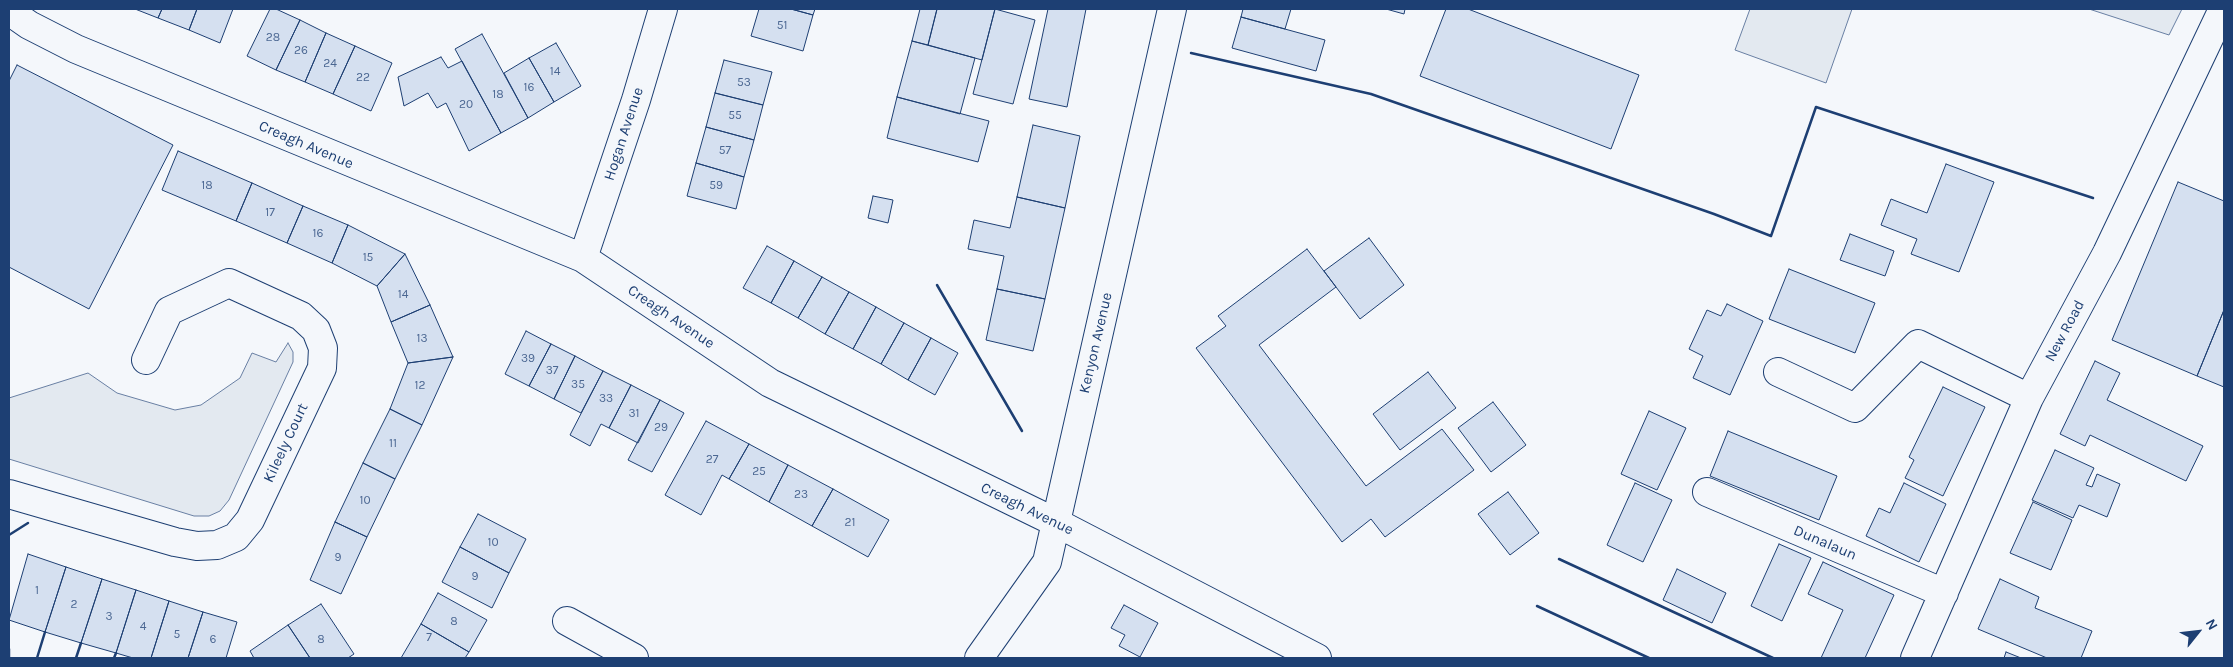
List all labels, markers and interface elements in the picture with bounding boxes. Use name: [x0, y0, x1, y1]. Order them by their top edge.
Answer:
house number: 51: [777, 19, 787, 33]
house number: 28: [266, 31, 280, 45]
house number: 26: [294, 44, 308, 58]
house number: 24: [323, 57, 337, 71]
house number: 14: [550, 65, 560, 79]
house number: 22: [356, 71, 370, 85]
house number: 53: [737, 76, 751, 90]
house number: 16: [524, 81, 534, 95]
street label: Hogan Avenue: [600, 85, 648, 183]
house number: 18: [492, 88, 504, 102]
house number: 20: [459, 98, 473, 112]
house number: 55: [728, 109, 742, 123]
street label: Creagh Avenue: [256, 117, 356, 173]
house number: 57: [719, 144, 731, 158]
house number: 18: [201, 179, 213, 193]
house number: 59: [709, 179, 723, 193]
house number: 17: [265, 206, 275, 220]
house number: 16: [313, 227, 323, 241]
house number: 15: [363, 251, 373, 265]
street label: Creagh Avenue: [624, 281, 718, 353]
house number: 14: [398, 288, 408, 302]
street label: Kenyon Avenue: [1076, 291, 1116, 395]
street label: New Road: [2041, 297, 2089, 365]
house number: 13: [416, 332, 428, 346]
house number: 39: [521, 352, 535, 366]
house number: 37: [546, 364, 558, 378]
house number: 35: [571, 378, 585, 392]
house number: 12: [415, 379, 425, 393]
house number: 33: [599, 392, 613, 406]
street label: Kileely Court: [260, 400, 312, 486]
house number: 31: [628, 407, 640, 421]
house number: 29: [654, 421, 668, 435]
house number: 11: [389, 437, 397, 451]
house number: 27: [706, 453, 718, 467]
house number: 25: [752, 465, 766, 479]
street label: Creagh Avenue: [978, 479, 1076, 539]
house number: 23: [794, 488, 808, 502]
house number: 10: [359, 494, 371, 508]
house number: 21: [845, 516, 855, 530]
street label: Dunalaun: [1791, 522, 1859, 564]
house number: 10: [487, 536, 499, 550]
house number: 9: [335, 551, 341, 565]
house number: 9: [472, 570, 478, 584]
house number: 1: [35, 584, 39, 598]
house number: 2: [71, 598, 77, 612]
north arrow: [2173, 607, 2223, 657]
house number: 3: [105, 610, 113, 624]
house number: 8: [450, 615, 458, 629]
text: N: [2202, 616, 2221, 633]
house number: 4: [140, 620, 146, 634]
house number: 5: [174, 628, 180, 642]
house number: 7: [426, 631, 432, 645]
house number: 6: [210, 633, 216, 647]
house number: 8: [317, 633, 325, 647]

